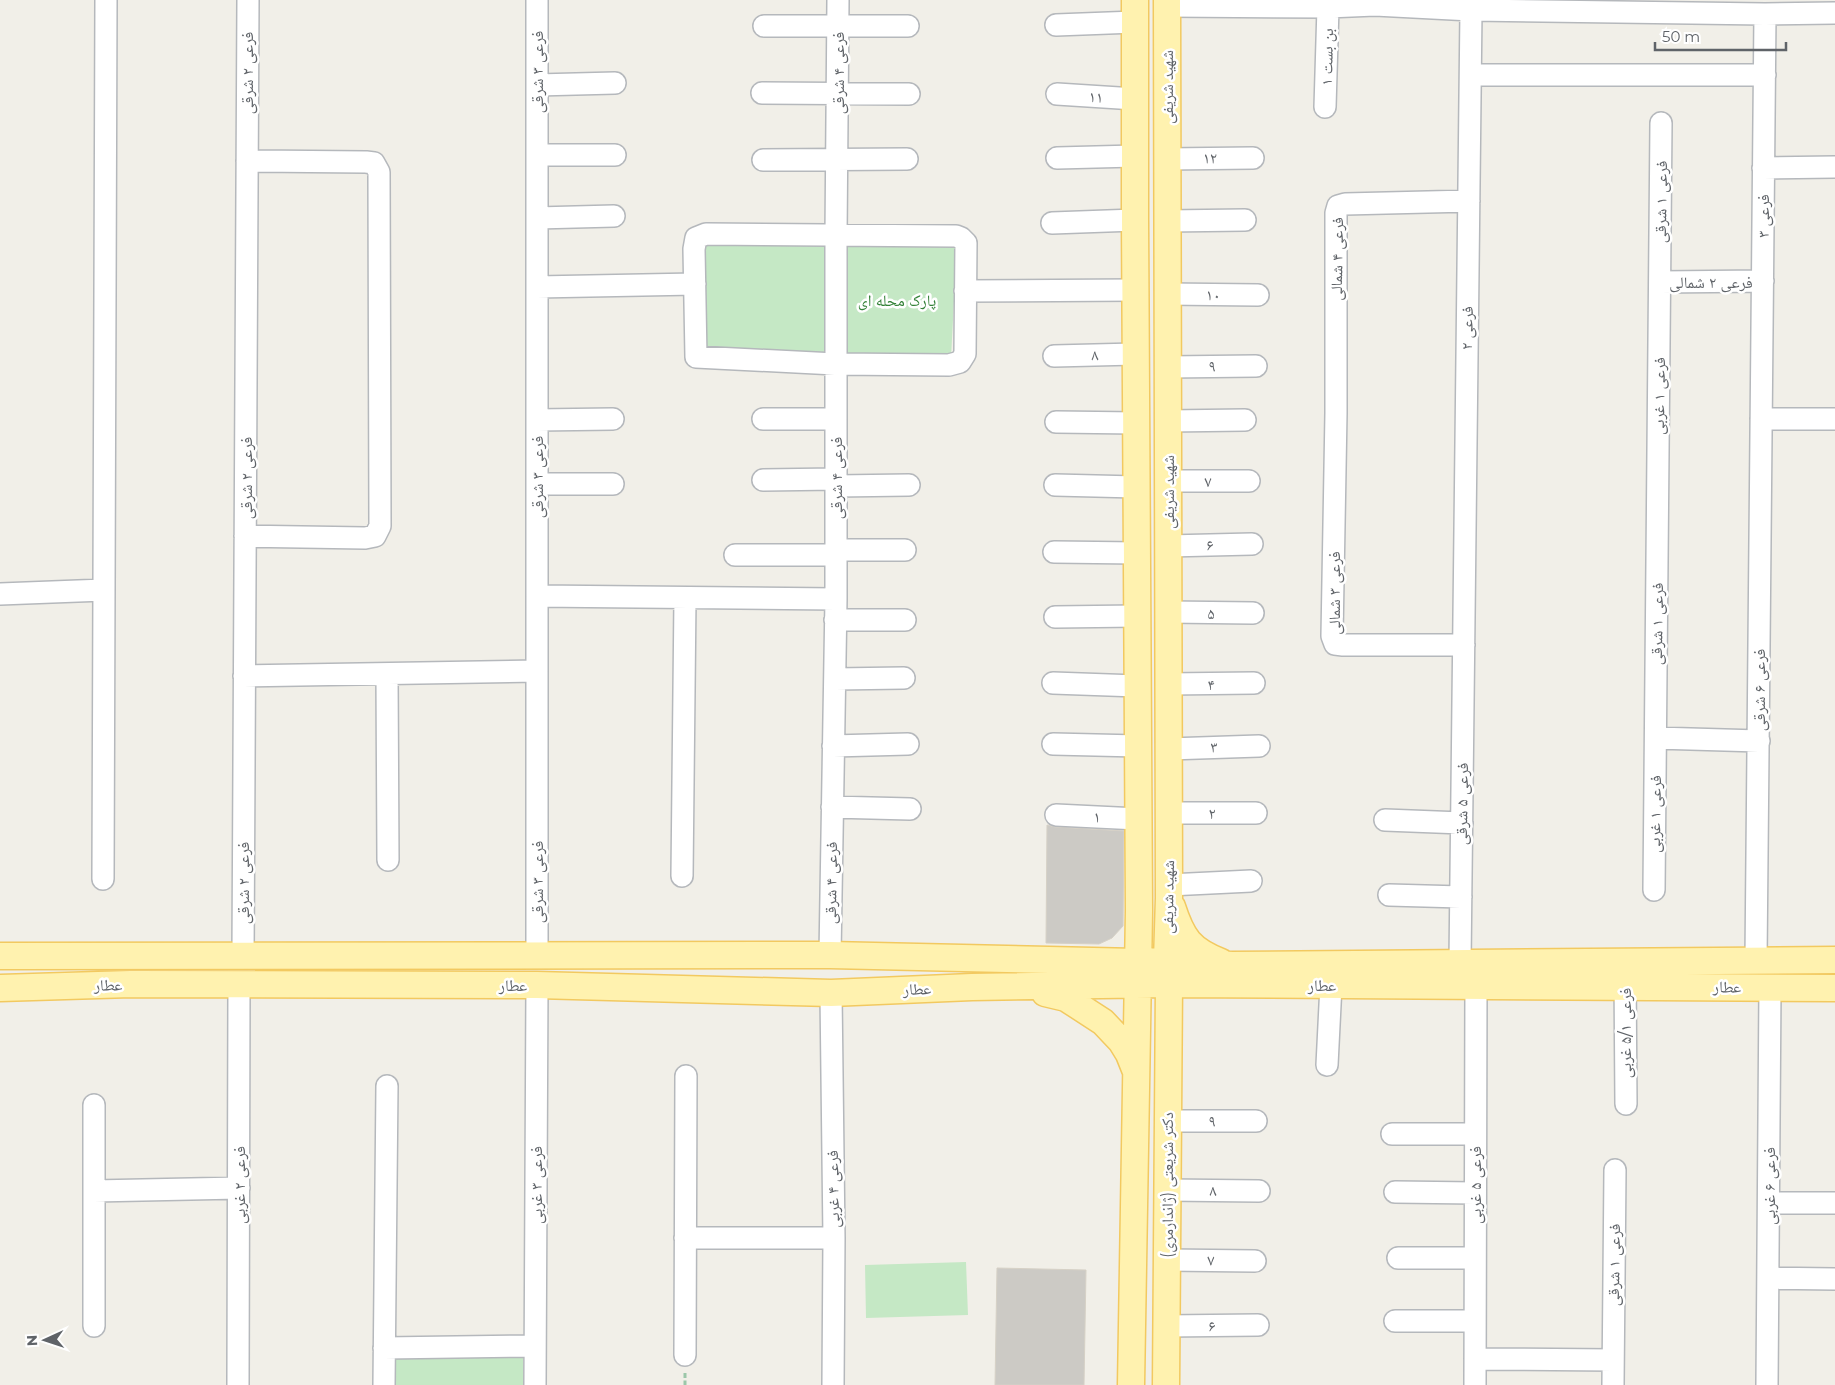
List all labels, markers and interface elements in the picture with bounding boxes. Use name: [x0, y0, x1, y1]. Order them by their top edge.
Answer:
scale bar: [1655, 20, 1786, 52]
text: 50 m: [1662, 27, 1700, 46]
street label: بن بست ۱: [1317, 28, 1338, 86]
street label: فرعی ۳ شرقی: [528, 31, 548, 113]
street label: فرعی ۲ شرقی: [238, 32, 258, 114]
street label: فرعی ۴ شرقی: [829, 32, 849, 114]
street label: شهید شریفی: [1158, 50, 1178, 124]
street label: ۱۱: [1088, 87, 1104, 107]
street label: ۱۲: [1203, 148, 1217, 168]
street label: فرعی ۱ شرقی: [1651, 161, 1672, 243]
street label: فرعی ۳: [1754, 194, 1774, 238]
street label: فرعی ۴ شمالی: [1327, 217, 1348, 301]
street label: فرعی ۲ شمالی: [1669, 273, 1753, 293]
street label: ۱۰: [1206, 285, 1220, 305]
park label: پارک محله ای: [858, 291, 937, 311]
street label: فرعی ۲: [1457, 306, 1478, 350]
street label: ۸: [1091, 345, 1099, 365]
street label: ۹: [1208, 357, 1216, 376]
street label: فرعی ۱ غربی: [1649, 357, 1670, 435]
street label: فرعی ۳ شرقی: [528, 436, 548, 518]
street label: فرعی ۲ شرقی: [237, 437, 257, 519]
street label: فرعی ۴ شرقی: [827, 437, 847, 519]
street label: شهید شریفی: [1159, 455, 1179, 529]
street label: ۷: [1204, 472, 1212, 491]
street label: ۶: [1206, 535, 1214, 555]
street label: فرعی ۳ شمالی: [1325, 551, 1345, 635]
street label: فرعی ۱ شرقی: [1647, 583, 1668, 665]
street label: ۵: [1207, 604, 1215, 623]
street label: فرعی ۶ شرقی: [1750, 649, 1770, 731]
street label: ۴: [1207, 675, 1215, 694]
street label: ۳: [1210, 737, 1218, 757]
street label: فرعی ۵ شرقی: [1452, 763, 1473, 845]
street label: فرعی ۱ غربی: [1645, 775, 1666, 853]
street label: ۲: [1208, 804, 1216, 823]
street label: ۱: [1093, 807, 1101, 827]
street label: فرعی ۳ شرقی: [528, 841, 548, 923]
street label: فرعی ۲ شرقی: [234, 842, 254, 924]
street label: فرعی ۴ شرقی: [821, 842, 842, 924]
street label: شهید شریفی: [1158, 860, 1179, 934]
street label: عطار: [93, 975, 122, 995]
street label: عطار: [498, 976, 527, 995]
street label: عطار: [1307, 976, 1336, 995]
street label: عطار: [1712, 977, 1741, 997]
street label: عطار: [901, 979, 932, 999]
street label: فرعی ۵/۱ غربی: [1616, 988, 1636, 1078]
street label: دکتر شریعتی (ژاندارمری): [1158, 1112, 1178, 1258]
street label: ۹: [1208, 1112, 1216, 1131]
street label: فرعی ۲ غربی: [230, 1146, 250, 1224]
street label: فرعی ۳ غربی: [527, 1146, 547, 1224]
street label: فرعی ۵ غربی: [1466, 1146, 1486, 1224]
street label: فرعی ۶ غربی: [1760, 1147, 1780, 1225]
street label: فرعی ۴ غربی: [823, 1150, 844, 1228]
street label: ۸: [1209, 1181, 1217, 1200]
street label: فرعی ۱ شرقی: [1604, 1224, 1625, 1306]
street label: ۷: [1207, 1250, 1215, 1270]
north arrow: [20, 1315, 70, 1365]
street label: ۶: [1208, 1316, 1216, 1336]
text: N: [23, 1335, 41, 1347]

